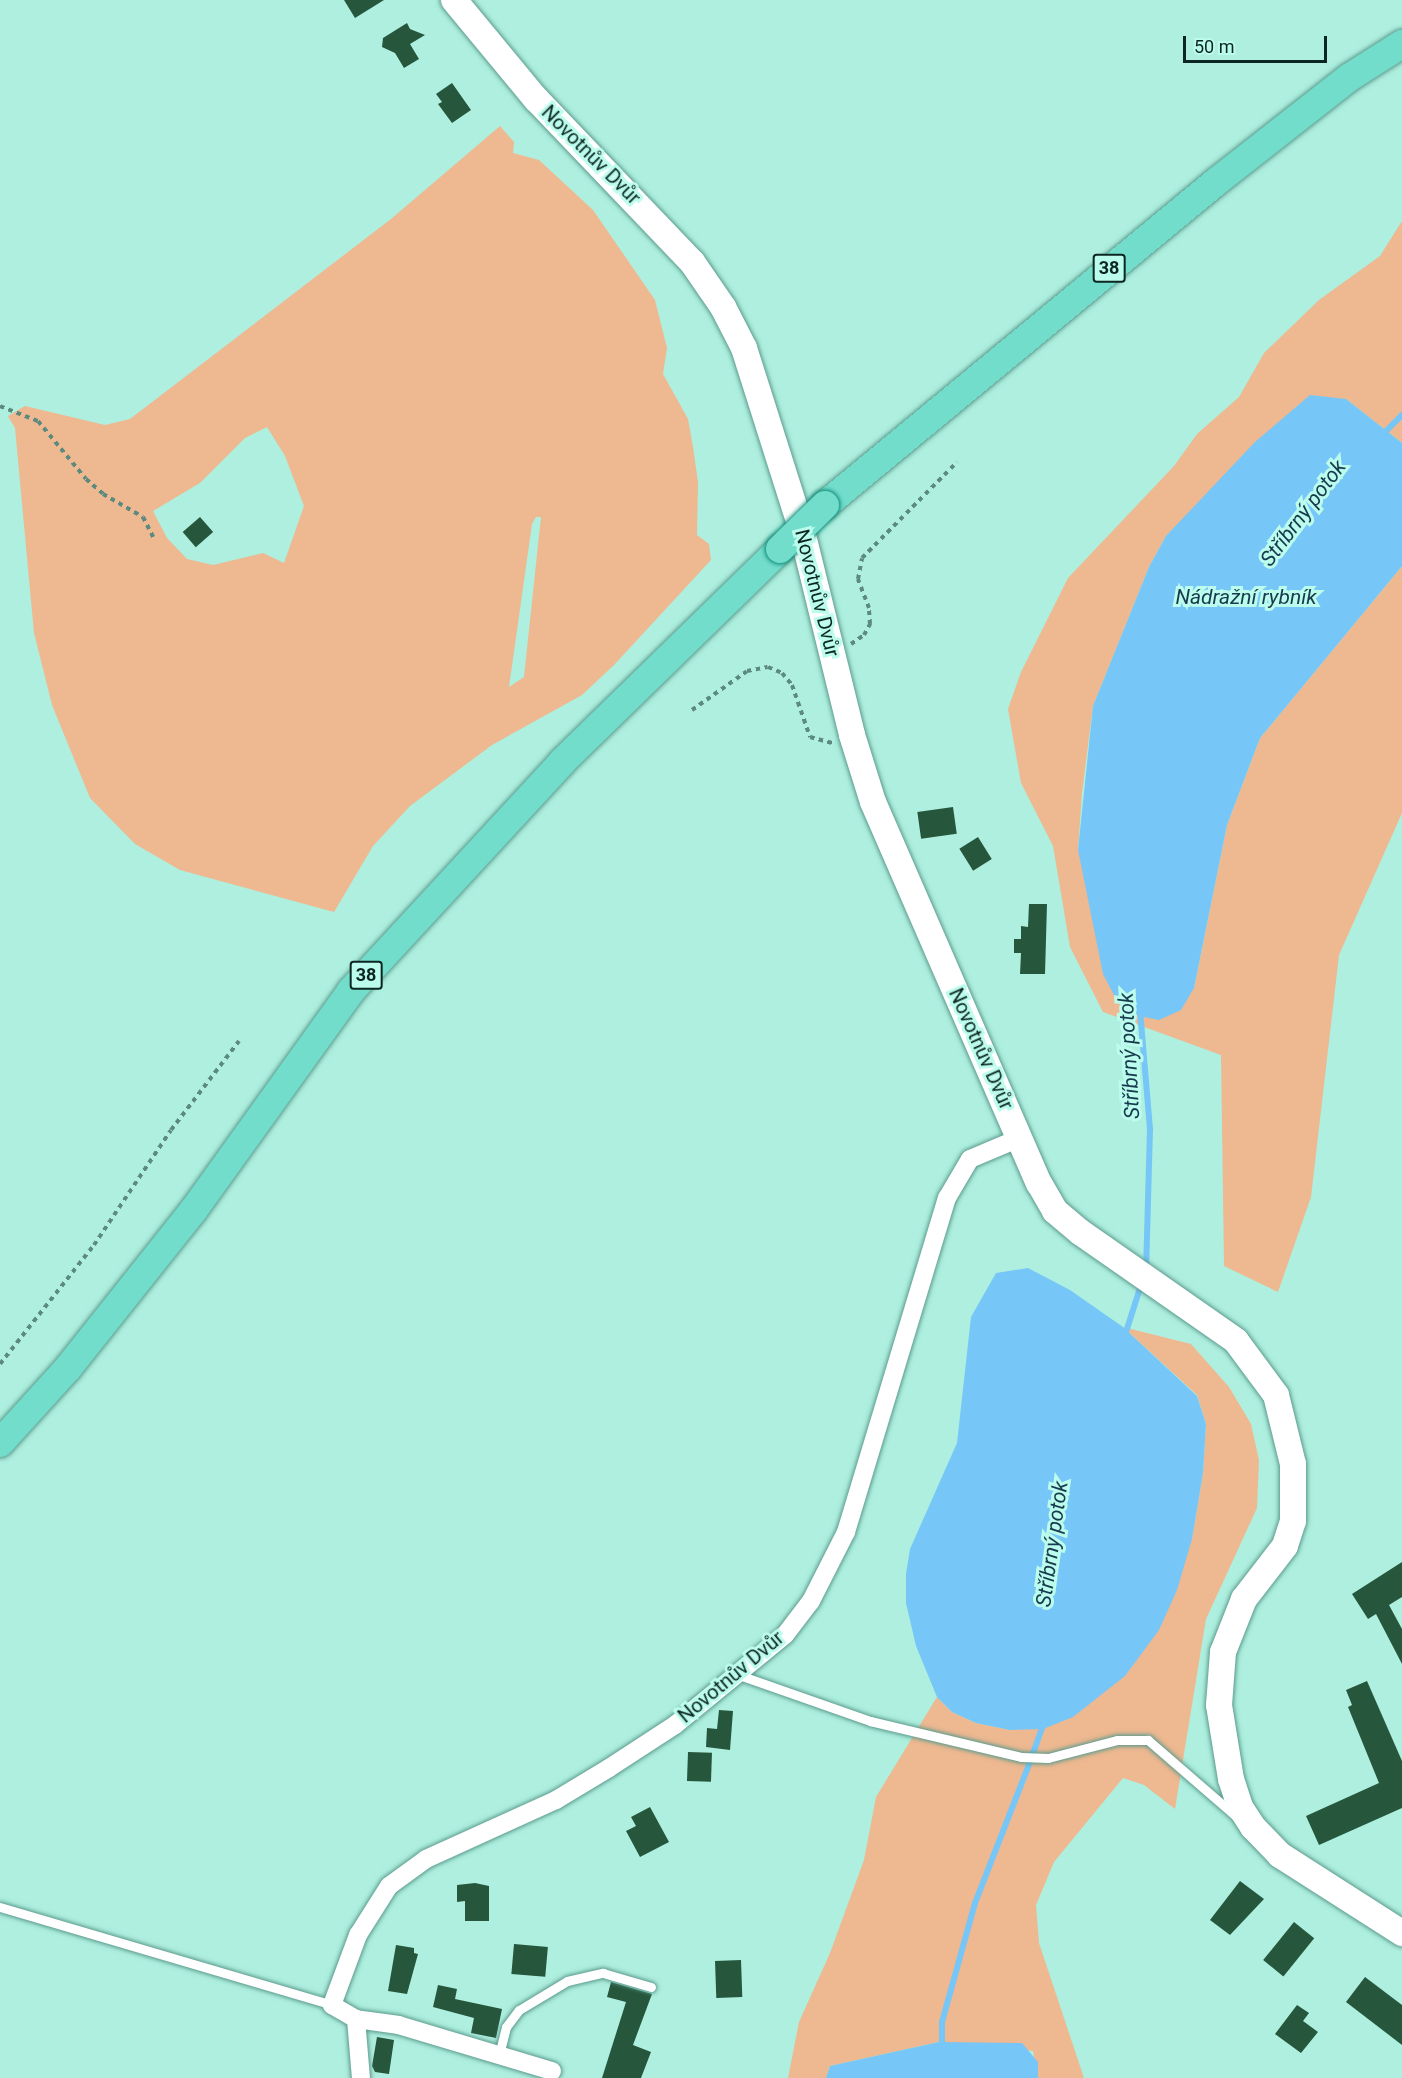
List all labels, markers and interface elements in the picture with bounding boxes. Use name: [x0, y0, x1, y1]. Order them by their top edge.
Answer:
scale bar: [1186, 24, 1330, 62]
text: 50 m: [1194, 36, 1234, 57]
street label: Novotnův Dvůr: [536, 100, 646, 210]
road number: 38: [1092, 253, 1126, 283]
water label: Stříbrný potok: [1255, 455, 1351, 571]
street label: Novotnův Dvůr: [790, 527, 844, 659]
water label: Nádražní rybník: [1175, 584, 1317, 610]
road number: 38: [350, 960, 382, 990]
street label: Novotnův Dvůr: [944, 985, 1018, 1113]
water label: Stříbrný potok: [1113, 992, 1145, 1120]
water label: Stříbrný potok: [1031, 1480, 1073, 1608]
street label: Novotnův Dvůr: [673, 1626, 789, 1728]

